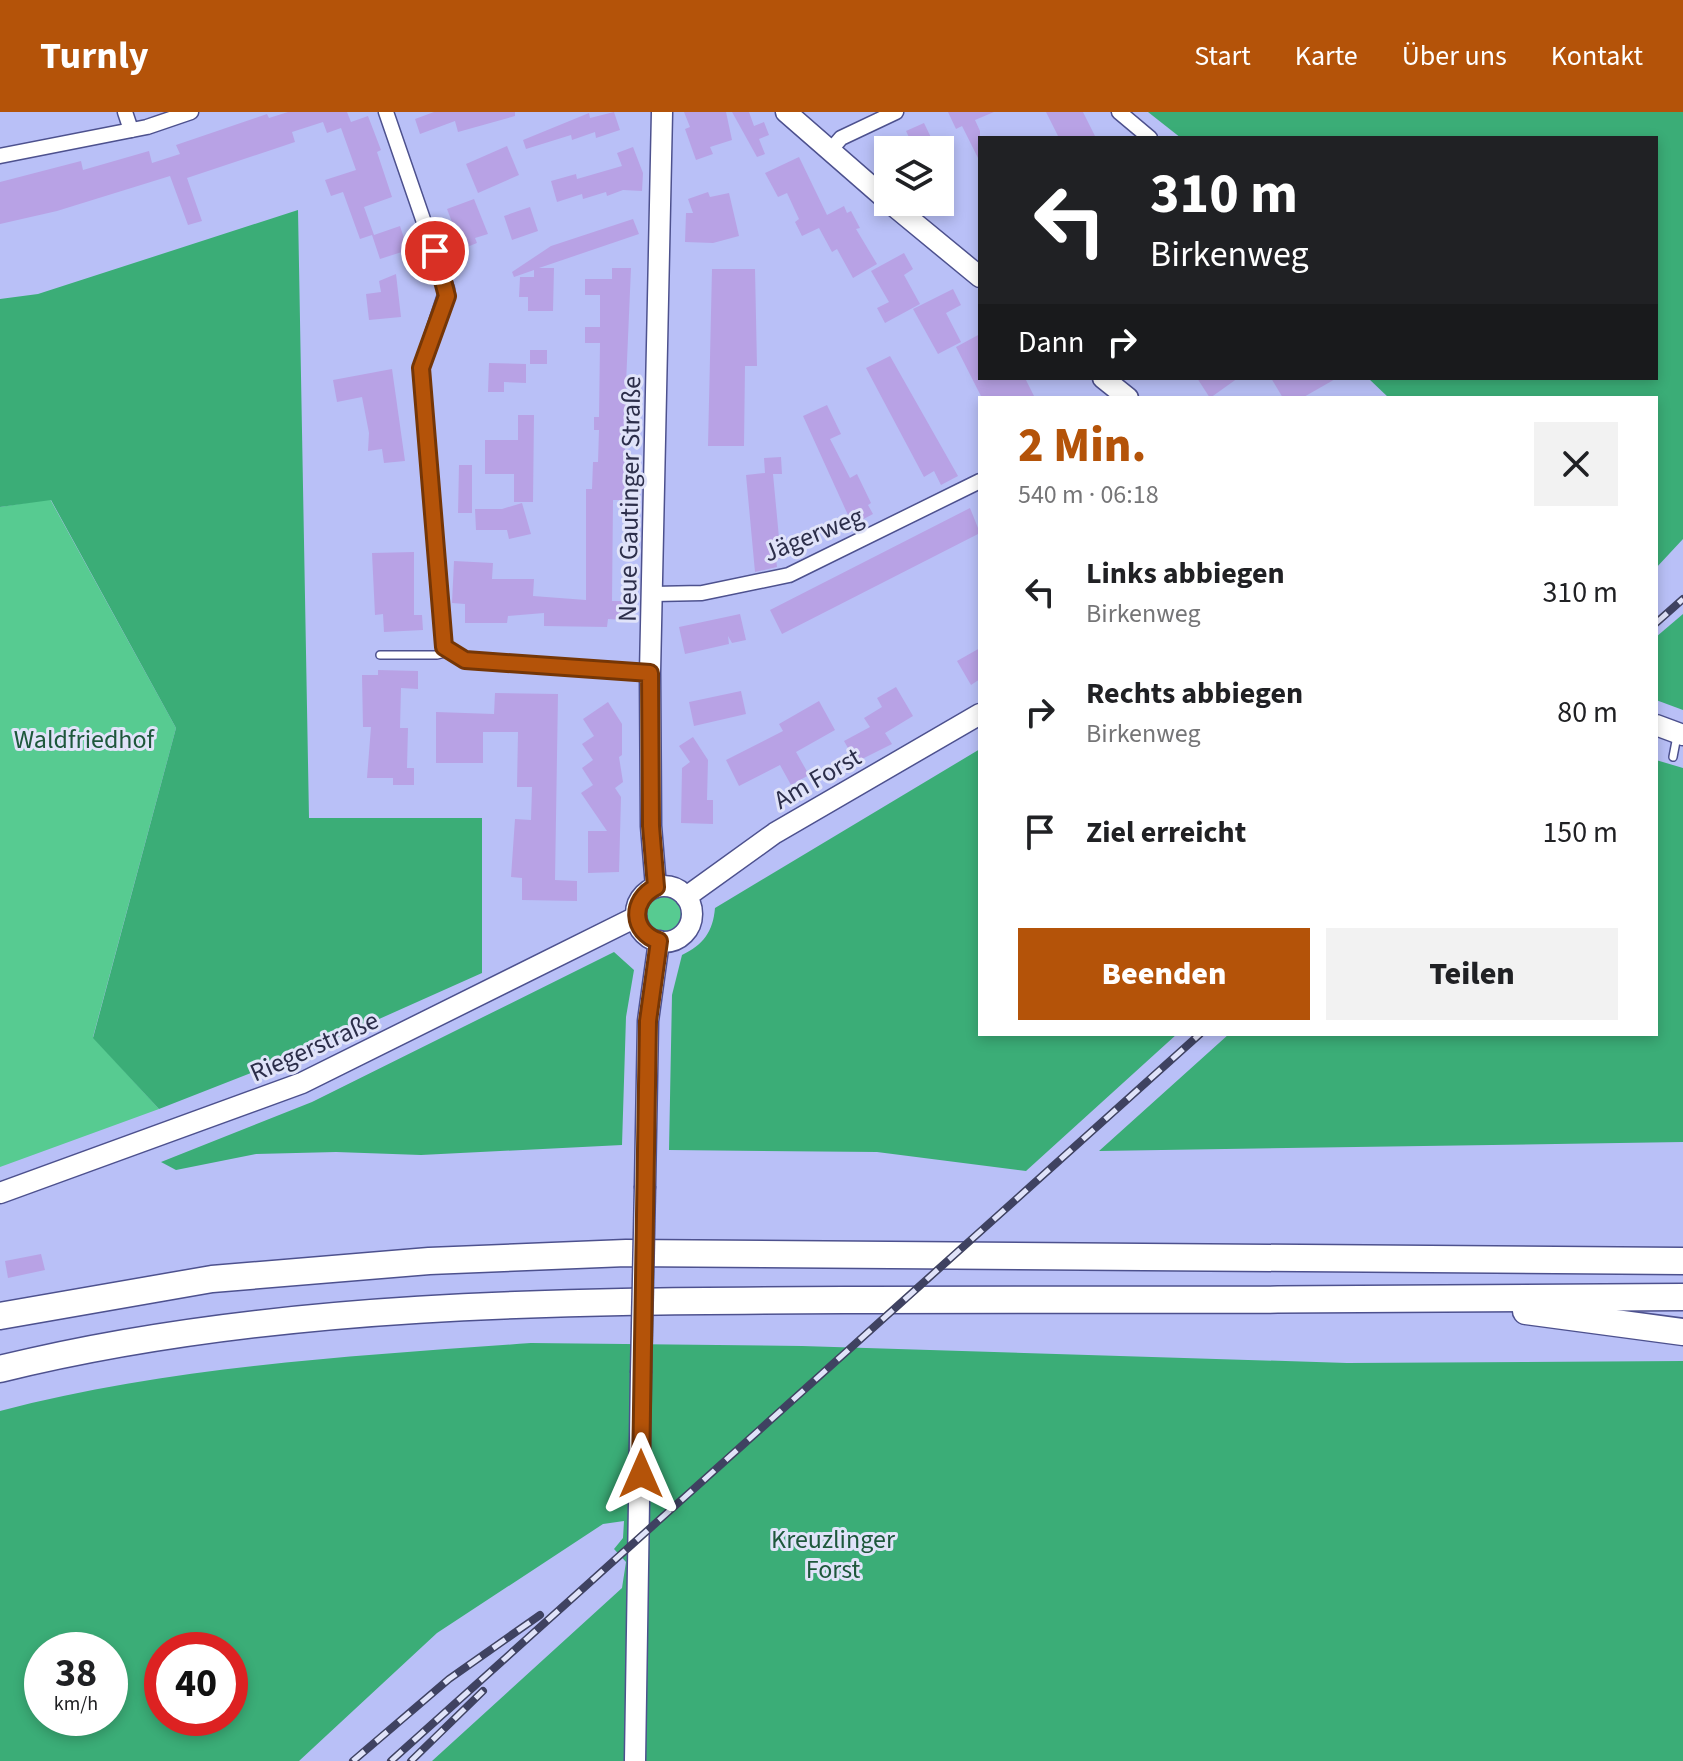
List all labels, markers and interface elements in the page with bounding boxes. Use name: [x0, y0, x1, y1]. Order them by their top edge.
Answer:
text: Turnly: [40, 29, 149, 83]
text: Start: [1194, 36, 1251, 76]
text: Karte: [1295, 36, 1358, 76]
text: Über uns: [1402, 36, 1507, 76]
text: Kontakt: [1551, 36, 1643, 76]
map controls: [874, 136, 954, 216]
button: layers: [874, 136, 954, 216]
text: 310 m: [1150, 155, 1298, 234]
icon: left: [1018, 168, 1122, 272]
pin: [401, 217, 469, 285]
icon: arrive: [413, 229, 457, 273]
text: Birkenweg: [1150, 229, 1309, 280]
icon: right: [1100, 320, 1144, 364]
text: Dann: [1018, 321, 1084, 364]
street label: Neue Gautinger Straße: [609, 376, 650, 622]
text: 2 Min.: [1018, 412, 1146, 480]
button: close: [1534, 422, 1618, 506]
text: 540 m · 06:18: [1018, 476, 1159, 513]
street label: Jägerweg: [758, 498, 869, 571]
text: Links abbiegen: [1086, 552, 1285, 595]
icon: left: [1018, 570, 1062, 614]
text: 310 m: [1542, 571, 1618, 614]
text: Birkenweg: [1086, 595, 1201, 632]
text: Rechts abbiegen: [1086, 672, 1303, 715]
icon: right: [1018, 690, 1062, 734]
text: 80 m: [1557, 691, 1618, 734]
text: Birkenweg: [1086, 715, 1201, 752]
park label: Waldfriedhof: [14, 721, 156, 758]
street label: Am Forst: [767, 738, 868, 818]
icon: arrive: [1018, 810, 1062, 854]
text: Ziel erreicht: [1086, 811, 1246, 854]
text: 150 m: [1542, 811, 1618, 854]
button: Beenden: [1018, 928, 1310, 1020]
button: Teilen: [1326, 928, 1618, 1020]
street label: Riegerstraße: [244, 1002, 384, 1091]
position arrow: [599, 1432, 683, 1516]
park label: Kreuzlinger Forst: [771, 1521, 896, 1588]
speed limit sign: 40: [144, 1632, 248, 1736]
text: 38: [55, 1645, 97, 1702]
text: km/h: [54, 1690, 98, 1718]

